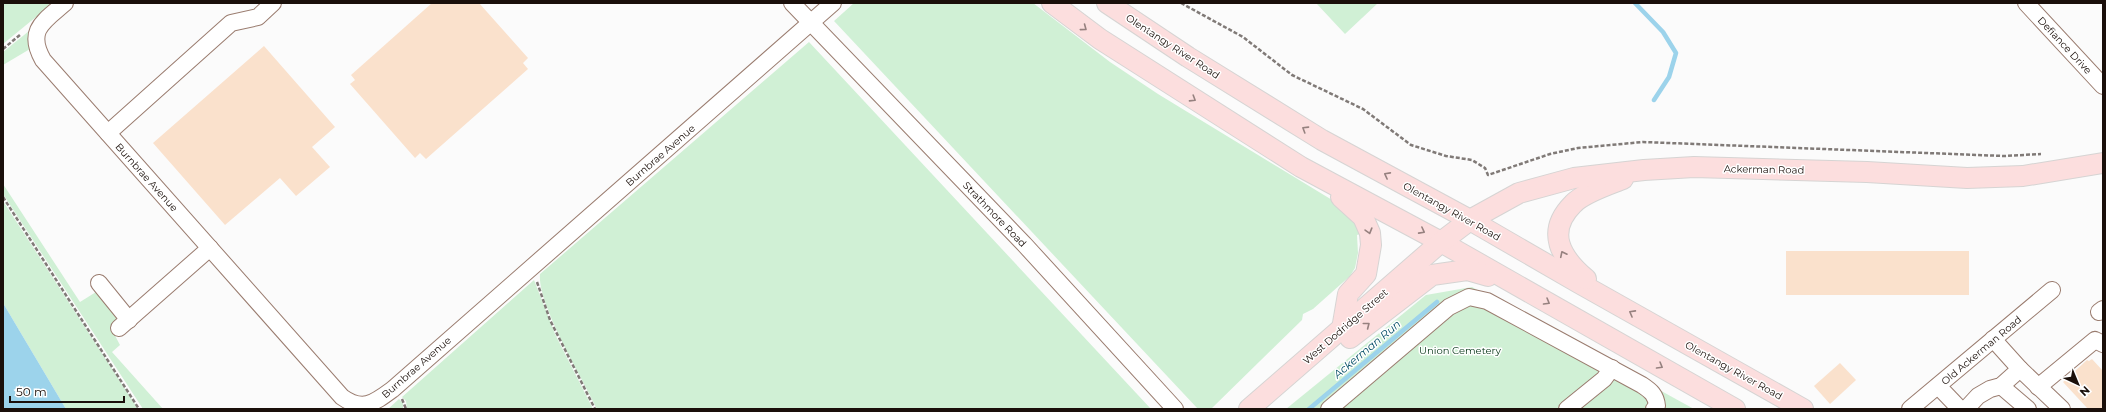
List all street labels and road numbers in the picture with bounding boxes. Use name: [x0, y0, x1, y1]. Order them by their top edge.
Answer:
street label: Olentangy River Road: [1123, 11, 1222, 82]
street label: Defiance Drive: [2035, 14, 2094, 77]
street label: Burnbrae Avenue: [623, 122, 698, 189]
street label: Burnbrae Avenue: [112, 140, 181, 214]
street label: Ackerman Road: [1724, 162, 1804, 177]
street label: Strathmore Road: [960, 179, 1029, 250]
street label: Olentangy River Road: [1401, 179, 1503, 244]
street label: West Dodridge Street: [1300, 286, 1391, 367]
street label: Old Ackerman Road: [1938, 313, 2024, 388]
street label: Burnbrae Avenue: [379, 334, 454, 401]
street label: Olentangy River Road: [1683, 338, 1785, 403]

